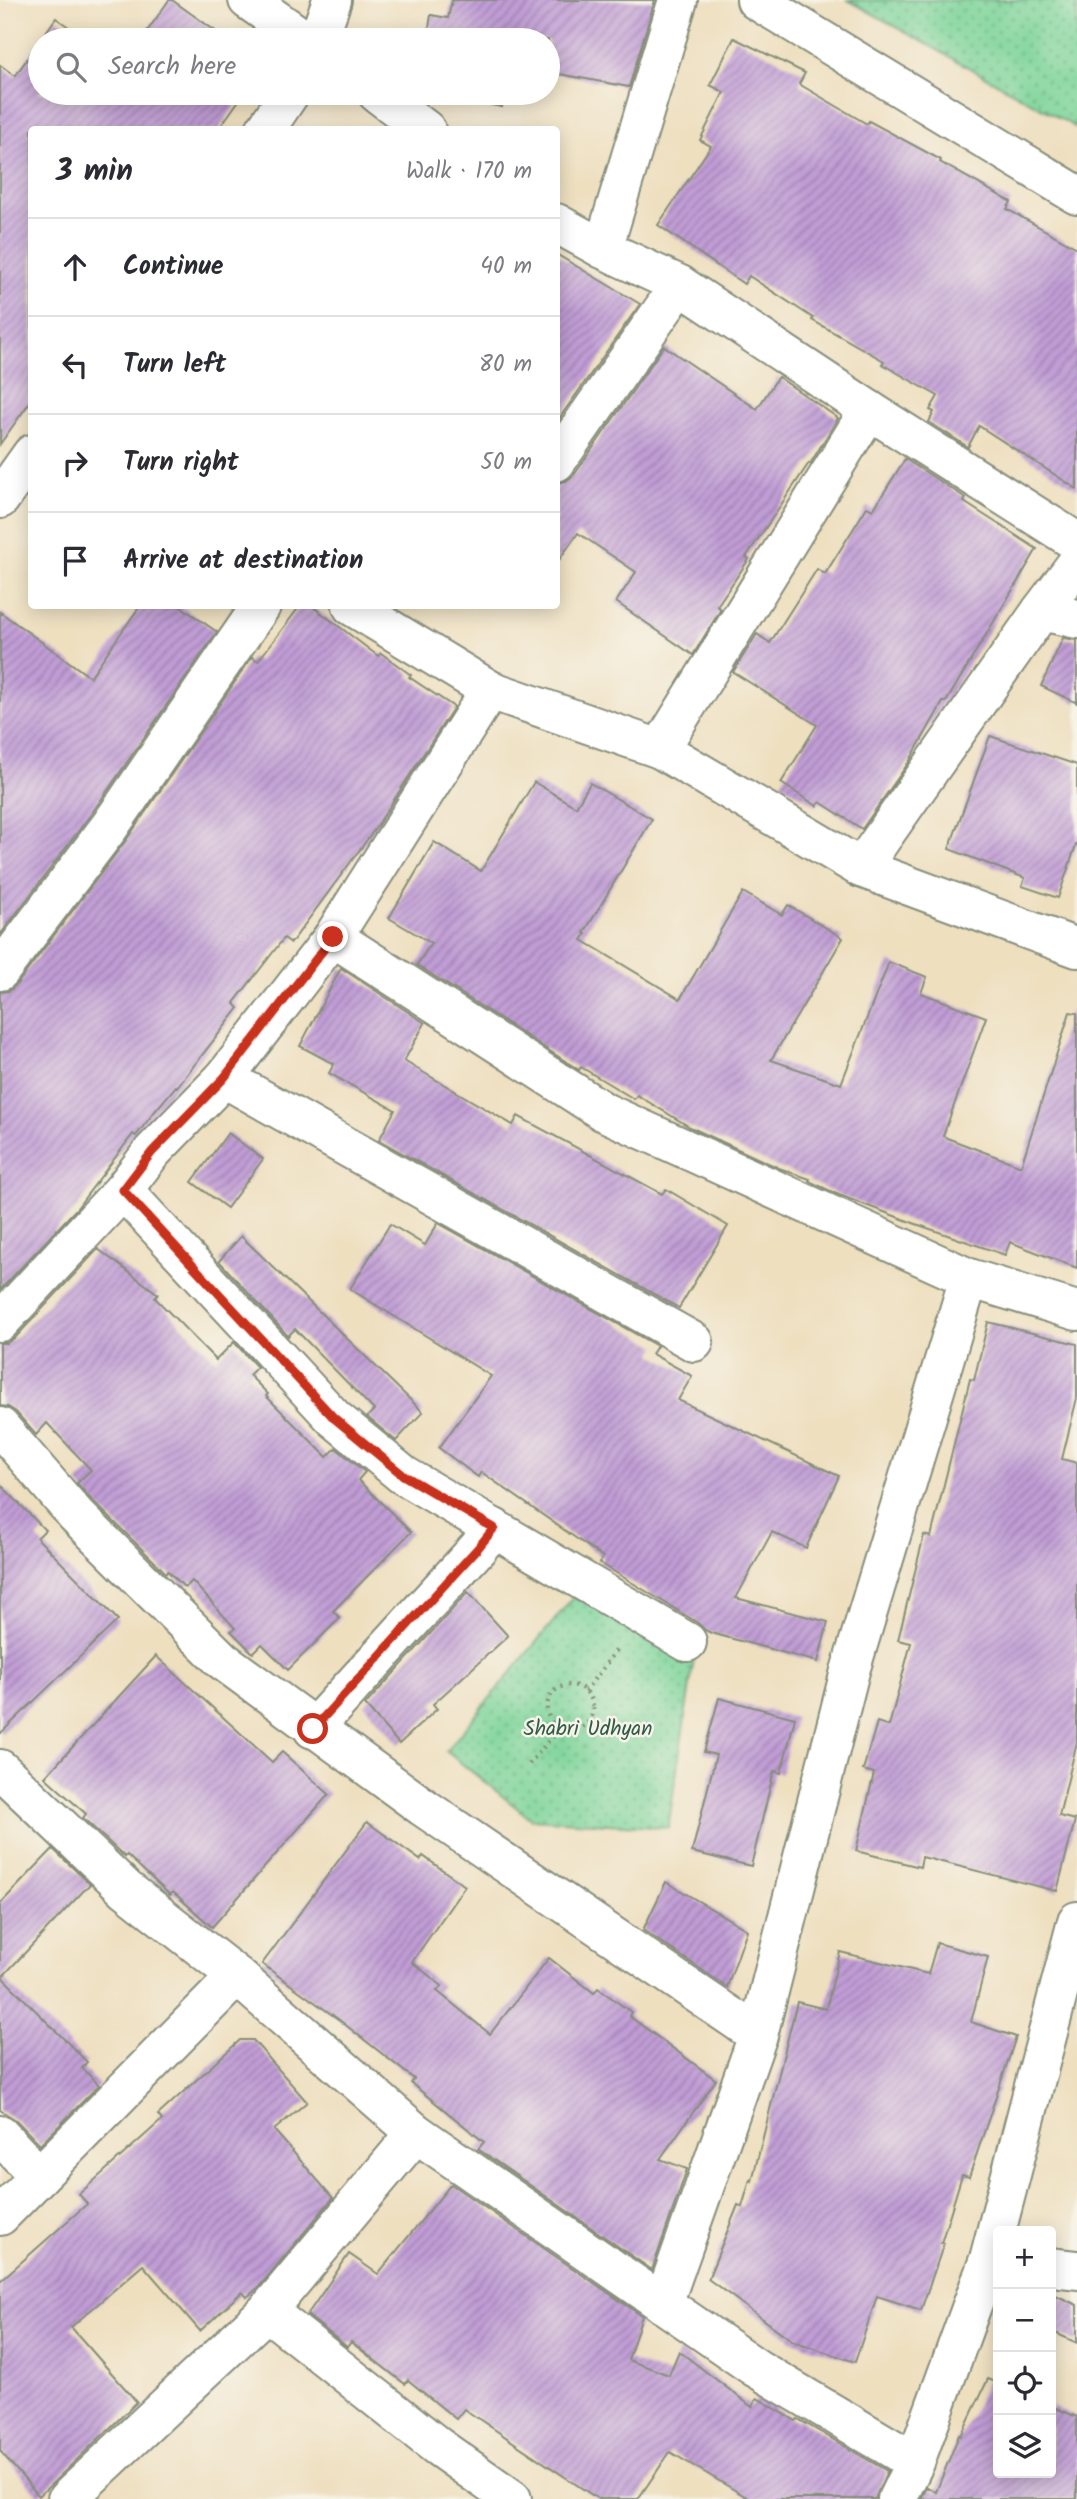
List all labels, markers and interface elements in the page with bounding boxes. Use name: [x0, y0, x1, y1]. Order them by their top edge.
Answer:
search box: [28, 28, 560, 105]
text: Search here: [108, 46, 236, 88]
icon: search: [52, 48, 90, 86]
text: 3 min: [56, 148, 133, 196]
text: Walk · 170 m: [406, 154, 532, 190]
text: Continue: [123, 246, 224, 288]
icon: ahead: [56, 248, 94, 286]
text: 40 m: [480, 249, 532, 285]
text: Turn left: [123, 344, 226, 386]
icon: left: [56, 346, 94, 384]
text: 80 m: [479, 347, 532, 383]
text: Turn right: [123, 442, 239, 484]
icon: right: [56, 444, 94, 482]
text: 50 m: [481, 445, 532, 481]
text: Arrive at destination: [123, 540, 363, 582]
icon: arrive: [56, 542, 94, 580]
route end: [317, 921, 348, 952]
route start: [297, 1713, 328, 1744]
park label: Shabri Udhyan: [524, 1713, 652, 1746]
map controls: [993, 2226, 1056, 2478]
button: +: [993, 2226, 1056, 2289]
button: −: [993, 2289, 1056, 2352]
button: locate: [993, 2352, 1056, 2415]
button: layers: [993, 2415, 1056, 2478]

